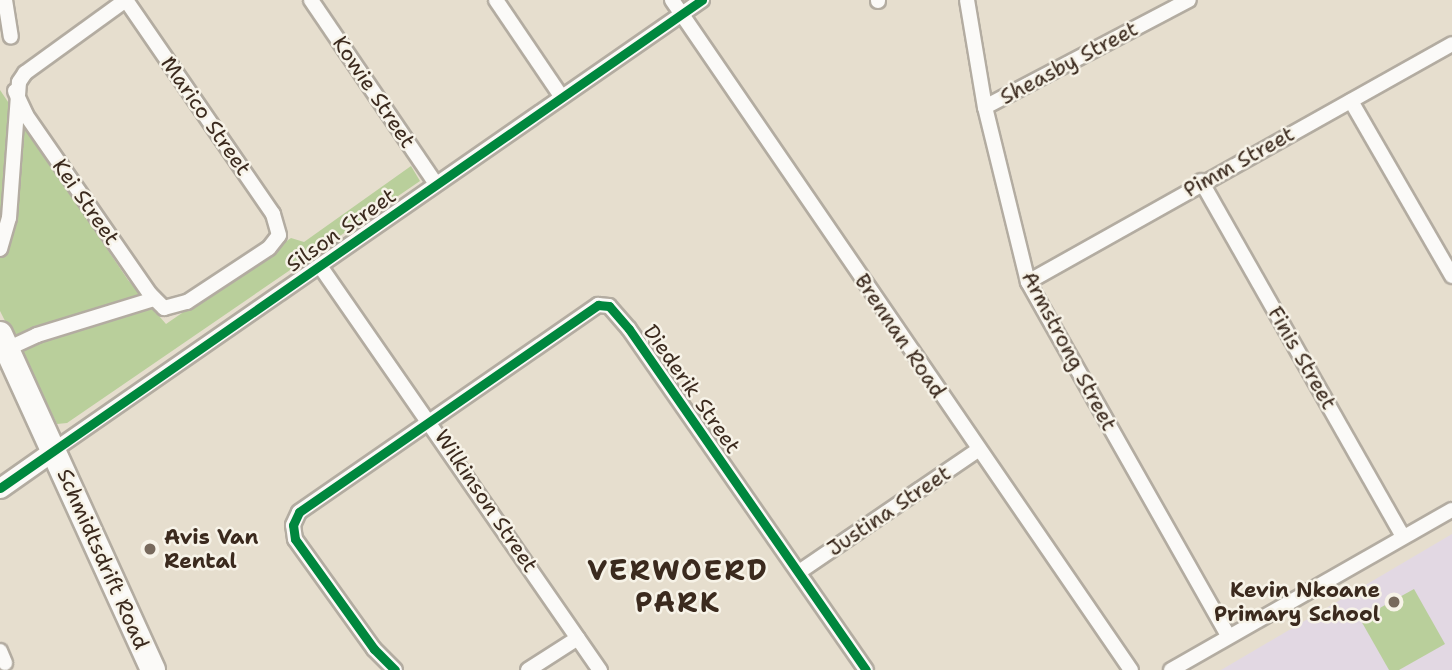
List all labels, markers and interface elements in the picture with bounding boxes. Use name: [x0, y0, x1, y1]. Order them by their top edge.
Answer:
street label: Sheasby Street: [996, 16, 1142, 110]
street label: Kowie Street: [327, 31, 421, 153]
street label: Marico Street: [156, 52, 256, 180]
street label: Pimm Street: [1179, 121, 1299, 203]
street label: Kei Street: [47, 154, 125, 250]
street label: Silson Street: [281, 183, 401, 277]
street label: Armstrong Street: [1016, 267, 1122, 435]
street label: Brennan Road: [849, 269, 951, 403]
street label: Finis Street: [1262, 302, 1342, 414]
street label: Diederik Street: [638, 320, 746, 458]
street label: Wilkinson Street: [429, 425, 543, 577]
street label: Justina Street: [823, 460, 955, 562]
street label: Schmidtsdrift Road: [52, 465, 154, 653]
place label: Avis Van Rental: [164, 524, 258, 574]
marker: Avis Van Rental: [142, 541, 158, 557]
district label: VERWOERD PARK: [588, 553, 768, 619]
place label: Kevin Nkoane Primary School: [1214, 577, 1380, 627]
marker: Kevin Nkoane Primary School: [1386, 594, 1402, 610]

